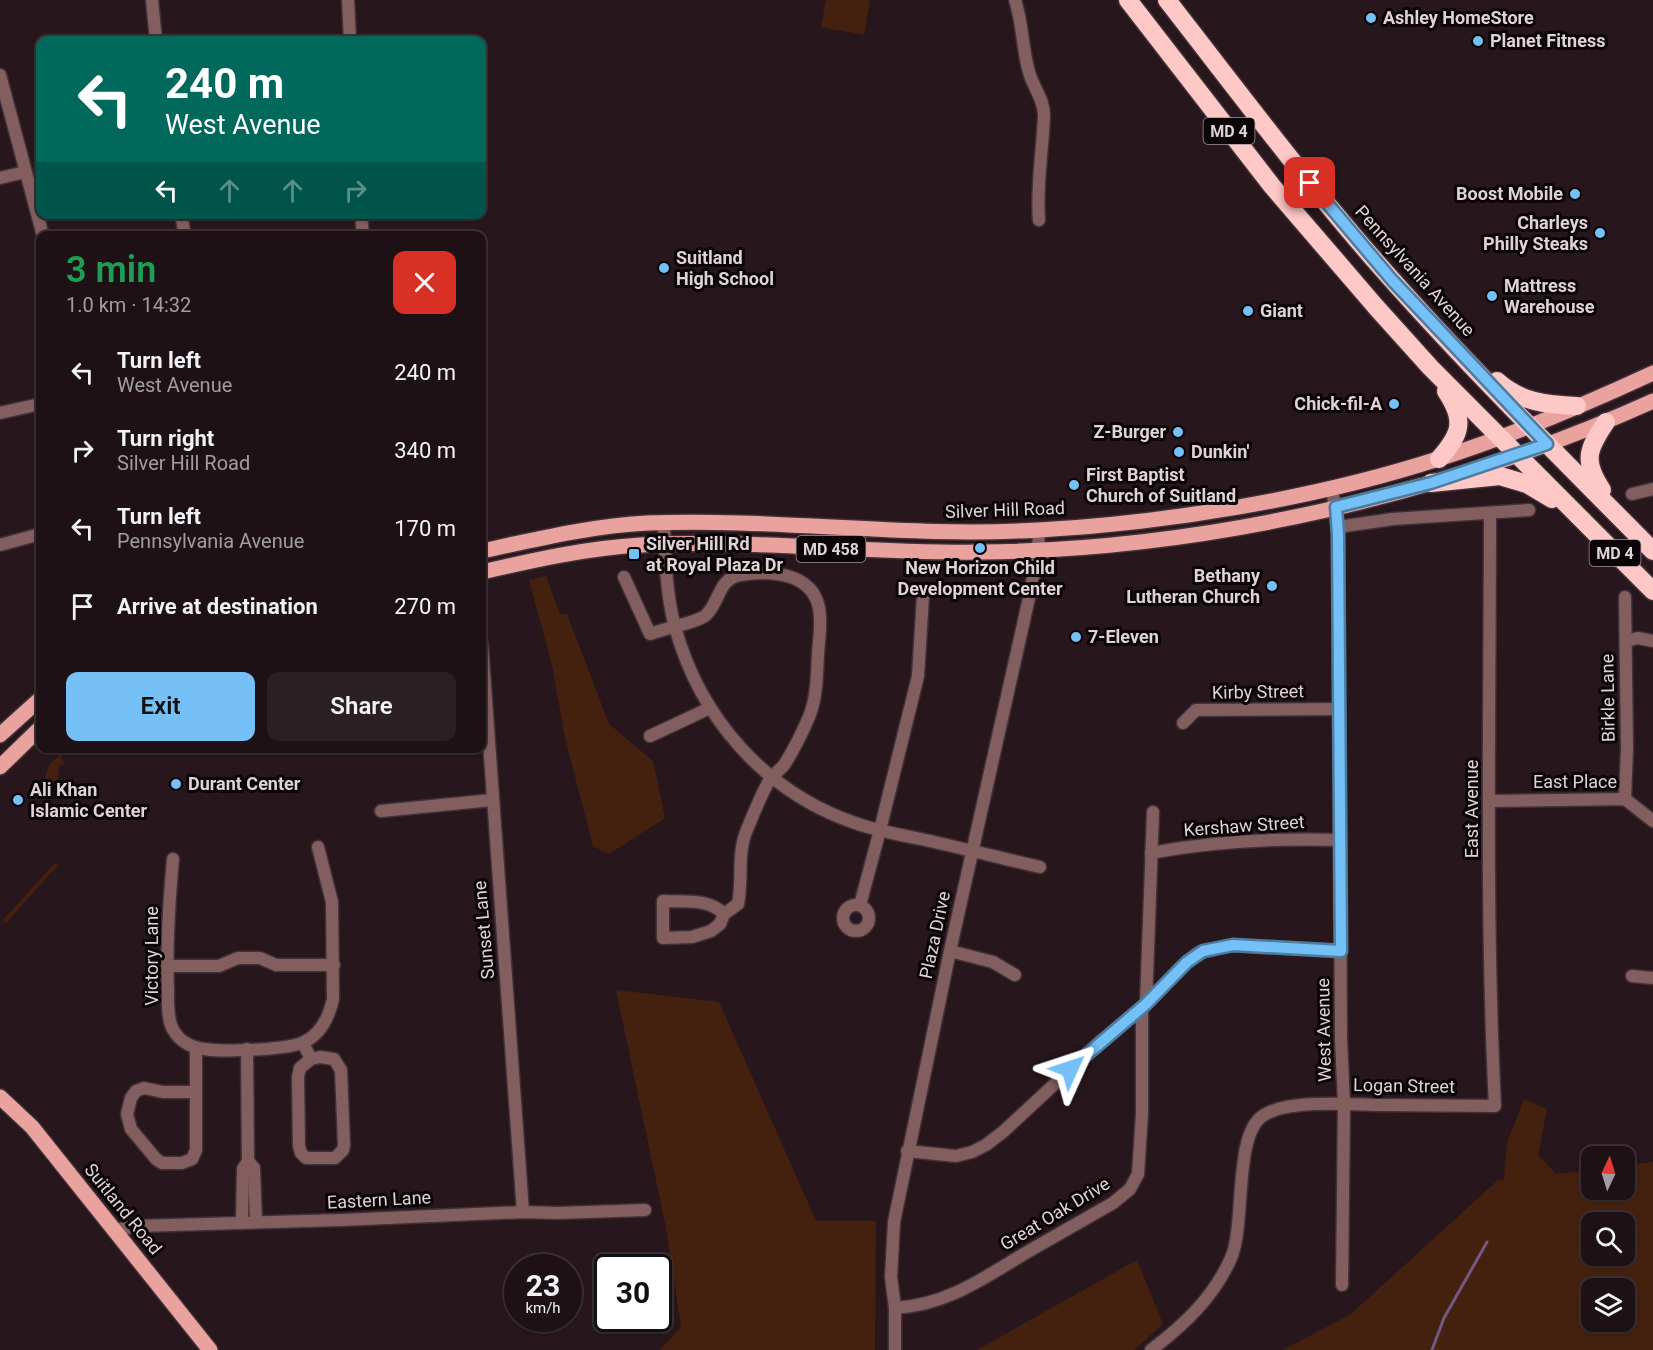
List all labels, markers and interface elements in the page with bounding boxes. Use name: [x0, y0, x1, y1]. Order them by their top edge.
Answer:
place label: Ashley HomeStore: [1383, 7, 1534, 28]
marker: Ashley HomeStore: [1364, 11, 1378, 25]
place label: Planet Fitness: [1490, 30, 1605, 51]
marker: Planet Fitness: [1471, 34, 1485, 48]
text: 240 m: [165, 59, 284, 108]
icon: left: [66, 60, 144, 138]
text: West Avenue: [165, 109, 321, 141]
road number: MD 4: [1204, 118, 1254, 144]
pin: [1284, 157, 1335, 208]
icon: arrive: [1293, 166, 1326, 199]
icon: left: [150, 174, 183, 207]
icon: ahead: [213, 174, 246, 207]
icon: ahead: [276, 174, 309, 207]
icon: right: [339, 174, 372, 207]
place label: Boost Mobile: [1456, 183, 1563, 204]
marker: Boost Mobile: [1568, 187, 1582, 201]
street label: Pennsylvania Avenue: [1351, 201, 1480, 340]
place label: Charleys Philly Steaks: [1483, 212, 1588, 254]
marker: Charleys Philly Steaks: [1593, 226, 1607, 240]
place label: Suitland High School: [676, 247, 774, 289]
text: 3 min: [66, 249, 156, 291]
button: close: [393, 251, 456, 314]
marker: Suitland High School: [657, 261, 671, 275]
place label: Mattress Warehouse: [1504, 275, 1595, 317]
marker: Mattress Warehouse: [1485, 289, 1499, 303]
text: 1.0 km · 14:32: [66, 293, 191, 317]
place label: Giant: [1260, 300, 1303, 321]
marker: Giant: [1241, 304, 1255, 318]
text: Turn left: [117, 348, 201, 373]
icon: left: [66, 356, 99, 389]
text: 240 m: [394, 360, 456, 385]
text: West Avenue: [117, 373, 232, 397]
place label: Chick-fil-A: [1294, 393, 1383, 414]
marker: Chick-fil-A: [1387, 397, 1401, 411]
place label: Z-Burger: [1093, 421, 1166, 442]
marker: Z-Burger: [1171, 425, 1185, 439]
text: Turn right: [117, 426, 214, 451]
icon: right: [66, 434, 99, 467]
text: 340 m: [394, 438, 456, 463]
place label: Dunkin': [1191, 441, 1250, 462]
marker: Dunkin': [1172, 445, 1186, 459]
text: Silver Hill Road: [117, 451, 250, 475]
place label: First Baptist Church of Suitland: [1086, 464, 1236, 506]
marker: First Baptist Church of Suitland: [1067, 478, 1081, 492]
street label: Silver Hill Road: [945, 497, 1065, 522]
text: Turn left: [117, 504, 201, 529]
icon: left: [66, 512, 99, 545]
text: 170 m: [394, 516, 456, 541]
text: Pennsylvania Avenue: [117, 529, 304, 553]
place label: Silver Hill Rd at Royal Plaza Dr: [646, 533, 784, 575]
road number: MD 458: [796, 536, 866, 562]
road number: MD 4: [1590, 540, 1640, 566]
marker: New Horizon Child Development Center: [973, 541, 987, 555]
marker: Silver Hill Rd at Royal Plaza Dr: [627, 547, 641, 561]
place label: New Horizon Child Development Center: [897, 557, 1063, 599]
place label: Bethany Lutheran Church: [1126, 565, 1261, 607]
marker: Bethany Lutheran Church: [1265, 579, 1279, 593]
icon: arrive: [66, 590, 99, 623]
text: Arrive at destination: [117, 594, 318, 619]
text: 270 m: [394, 594, 456, 619]
place label: 7-Eleven: [1088, 626, 1159, 647]
marker: 7-Eleven: [1069, 630, 1083, 644]
street label: Birkle Lane: [1596, 654, 1619, 742]
button: Exit: [66, 672, 255, 741]
button: Share: [267, 672, 456, 741]
street label: Kirby Street: [1212, 680, 1304, 703]
street label: East Avenue: [1461, 760, 1482, 858]
street label: East Place: [1533, 771, 1617, 792]
place label: Durant Center: [188, 773, 301, 794]
marker: Durant Center: [169, 777, 183, 791]
place label: Ali Khan Islamic Center: [30, 779, 148, 821]
marker: Ali Khan Islamic Center: [11, 793, 25, 807]
street label: Kershaw Street: [1183, 811, 1305, 840]
street label: Sunset Lane: [469, 880, 498, 980]
street label: Plaza Drive: [915, 889, 954, 981]
street label: Victory Lane: [141, 906, 162, 1006]
street label: West Avenue: [1312, 978, 1335, 1082]
position arrow: [1038, 1037, 1102, 1101]
street label: Logan Street: [1353, 1074, 1455, 1097]
north arrow: [1581, 1146, 1635, 1200]
map controls: [1581, 1146, 1635, 1332]
street label: Suitland Road: [80, 1159, 166, 1258]
street label: Great Oak Drive: [996, 1173, 1113, 1255]
street label: Eastern Lane: [326, 1186, 432, 1213]
button: search: [1581, 1212, 1635, 1266]
speed limit sign: 30: [594, 1254, 672, 1332]
text: 23: [526, 1268, 560, 1303]
button: layers: [1581, 1278, 1635, 1332]
text: km/h: [525, 1299, 561, 1317]

